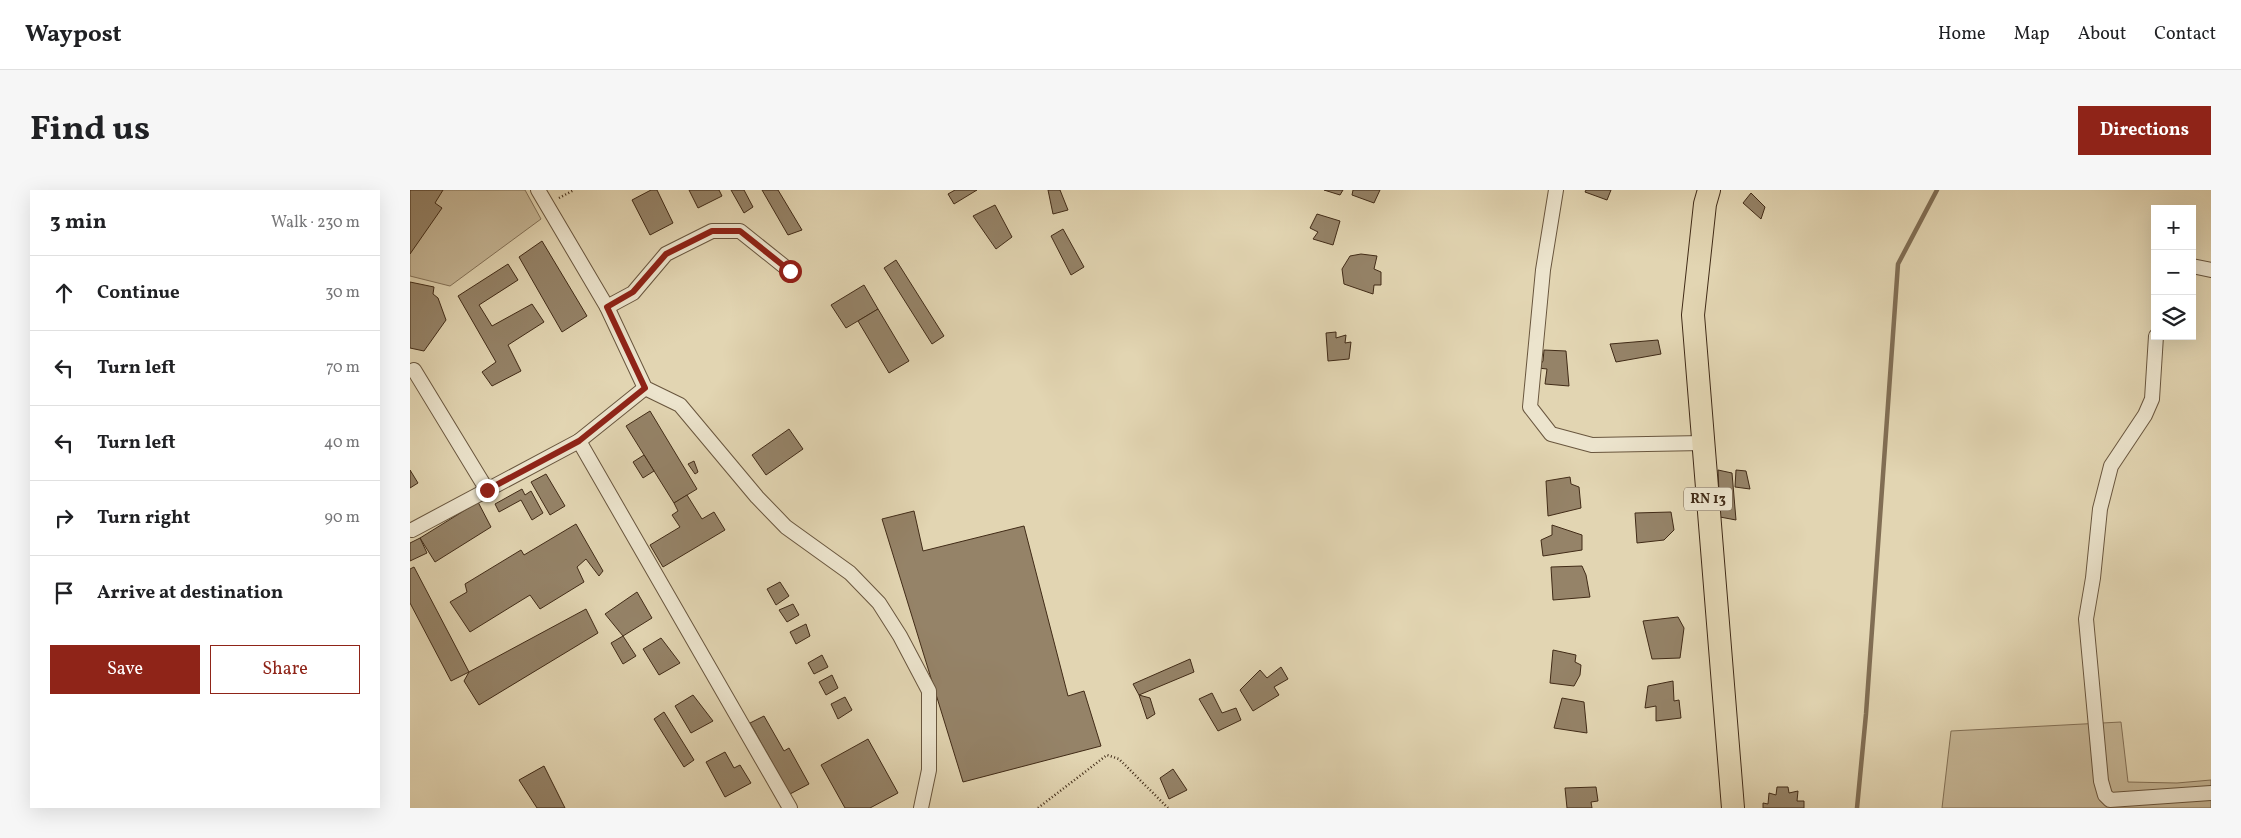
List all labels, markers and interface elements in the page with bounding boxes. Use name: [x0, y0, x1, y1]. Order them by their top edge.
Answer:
text: Waypost: [25, 18, 122, 52]
text: Home: [1938, 22, 1986, 47]
text: Map: [2014, 22, 2050, 47]
text: About: [2078, 22, 2126, 47]
text: Contact: [2154, 22, 2216, 47]
text: Find us: [30, 106, 150, 154]
button: Directions: [2078, 106, 2211, 155]
map controls: [2151, 205, 2196, 340]
button: +: [2151, 205, 2196, 250]
text: 3 min: [50, 208, 106, 237]
text: Walk · 230 m: [271, 212, 360, 234]
button: −: [2151, 250, 2196, 295]
route start: [779, 260, 802, 283]
icon: ahead: [50, 279, 78, 307]
text: Continue: [97, 280, 180, 306]
text: 30 m: [325, 282, 360, 304]
button: layers: [2151, 295, 2196, 340]
icon: left: [50, 354, 78, 382]
text: Turn left: [97, 355, 176, 381]
text: 70 m: [326, 357, 360, 379]
icon: left: [50, 429, 78, 457]
text: Turn left: [97, 430, 176, 456]
text: 40 m: [324, 432, 360, 454]
route end: [476, 479, 499, 502]
road number: RN 13: [1684, 488, 1732, 510]
icon: right: [50, 504, 78, 532]
text: Turn right: [97, 505, 190, 531]
text: 90 m: [324, 507, 360, 529]
icon: arrive: [50, 579, 78, 607]
text: Arrive at destination: [97, 580, 283, 606]
button: Save: [50, 645, 200, 694]
button: Share: [210, 645, 360, 694]

